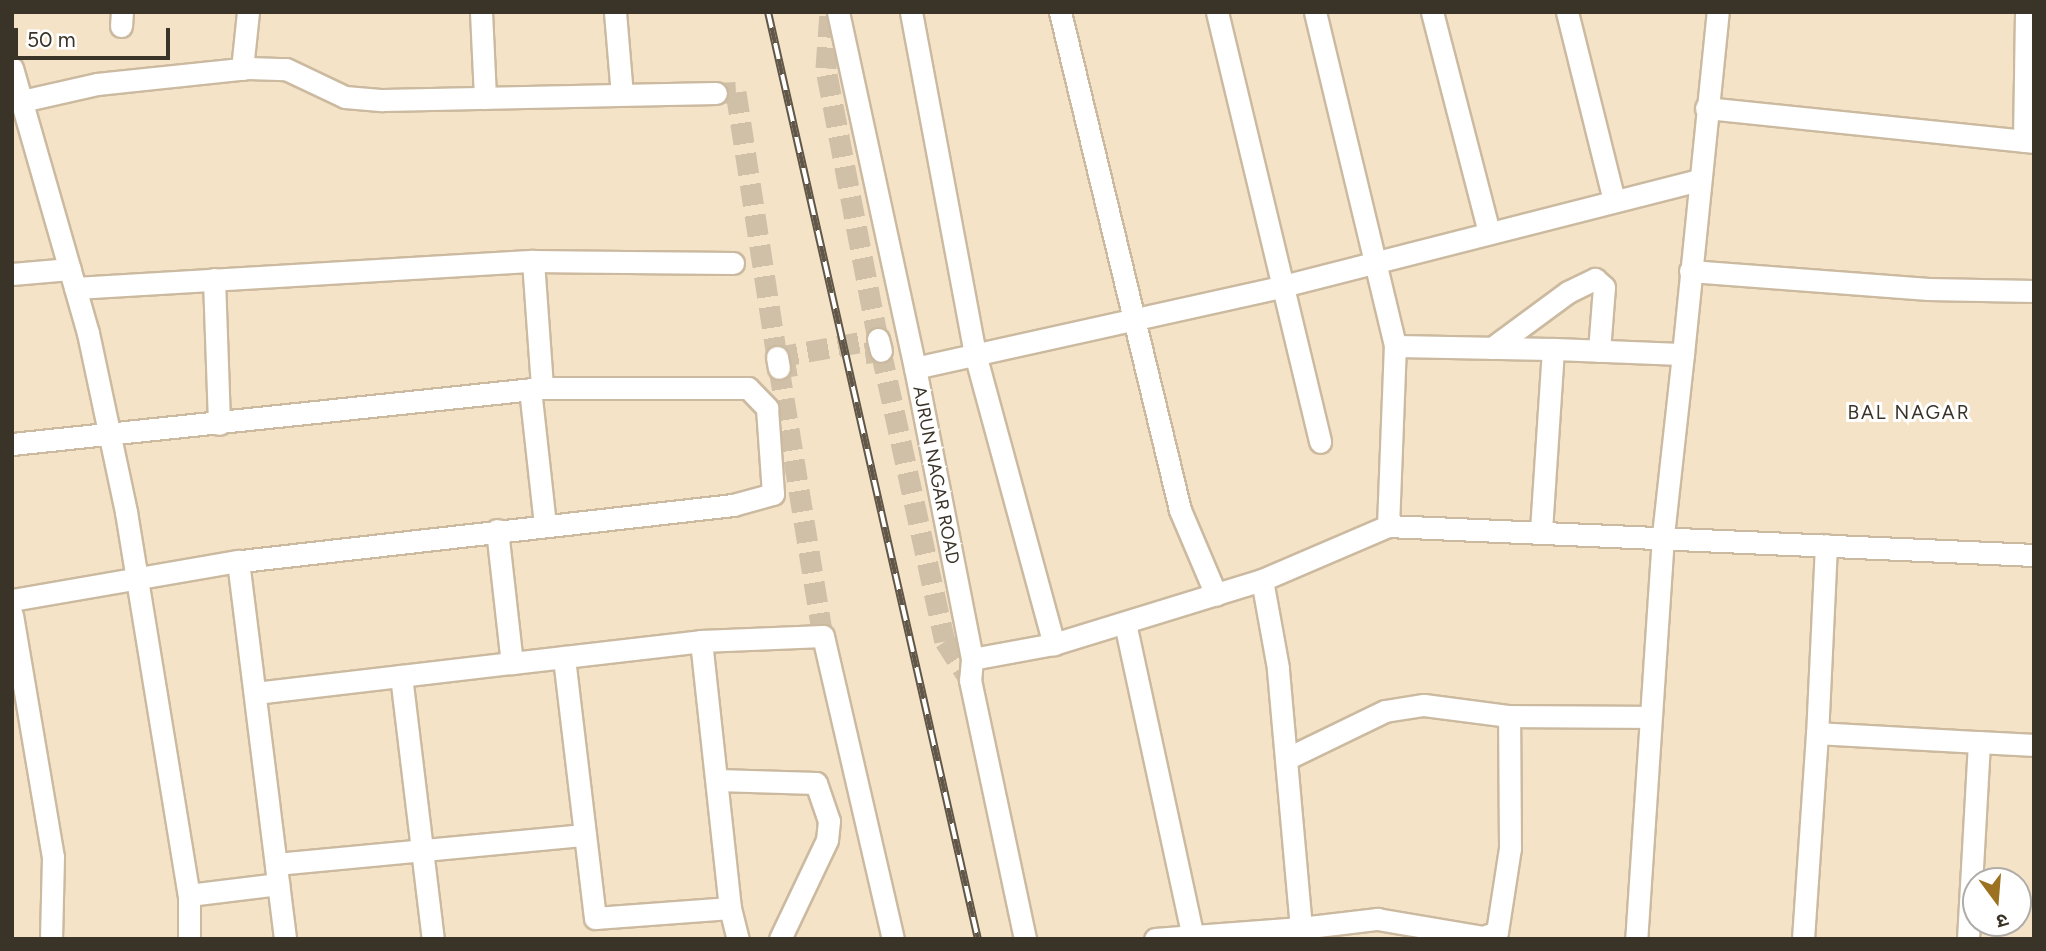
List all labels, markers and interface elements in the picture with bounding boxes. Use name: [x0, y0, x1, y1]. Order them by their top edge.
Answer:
scale bar: [18, 14, 173, 58]
text: 50 m: [27, 27, 76, 52]
street label: AJRUN NAGAR ROAD: [908, 384, 964, 566]
district label: BAL NAGAR: [1849, 402, 1969, 424]
north arrow: [1962, 867, 2032, 937]
text: उ: [1994, 908, 2011, 933]

